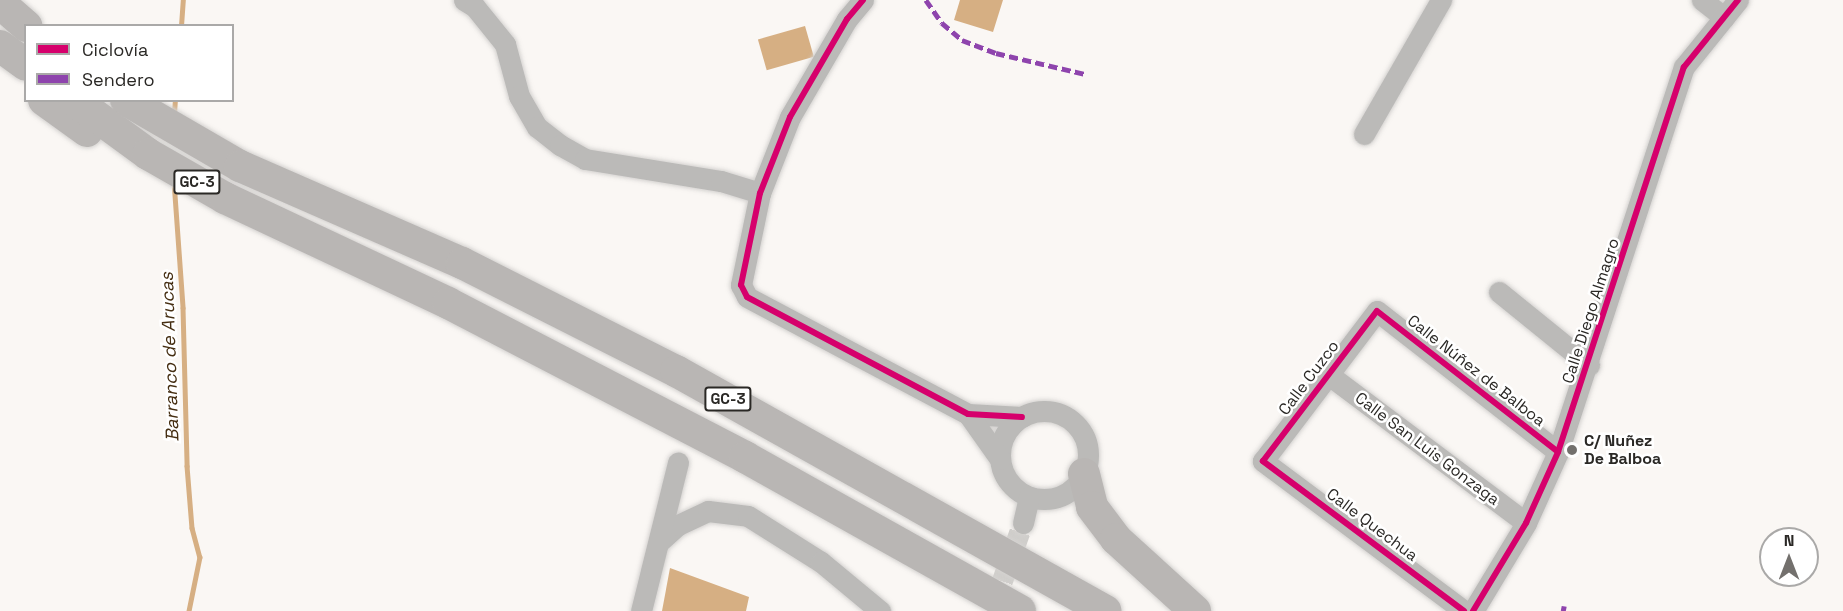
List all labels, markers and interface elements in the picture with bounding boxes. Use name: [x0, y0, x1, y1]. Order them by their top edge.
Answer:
legend: [24, 24, 234, 102]
text: Ciclovía: [82, 38, 148, 61]
text: Sendero: [82, 68, 155, 91]
road number: GC-3: [173, 170, 221, 194]
street label: Calle Diego Almagro: [1558, 236, 1624, 386]
water label: Barranco de Arucas: [156, 272, 184, 442]
street label: Calle Núñez de Balboa: [1403, 311, 1549, 431]
street label: Calle Cuzco: [1275, 337, 1343, 419]
road number: GC-3: [704, 387, 752, 411]
street label: Calle San Luis Gonzaga: [1351, 388, 1503, 510]
place label: C/ Nuñez De Balboa: [1584, 431, 1661, 469]
marker: C/ Nuñez De Balboa: [1565, 443, 1579, 457]
street label: Calle Quechua: [1323, 485, 1421, 565]
north arrow: [1759, 527, 1819, 587]
text: N: [1784, 530, 1794, 551]

